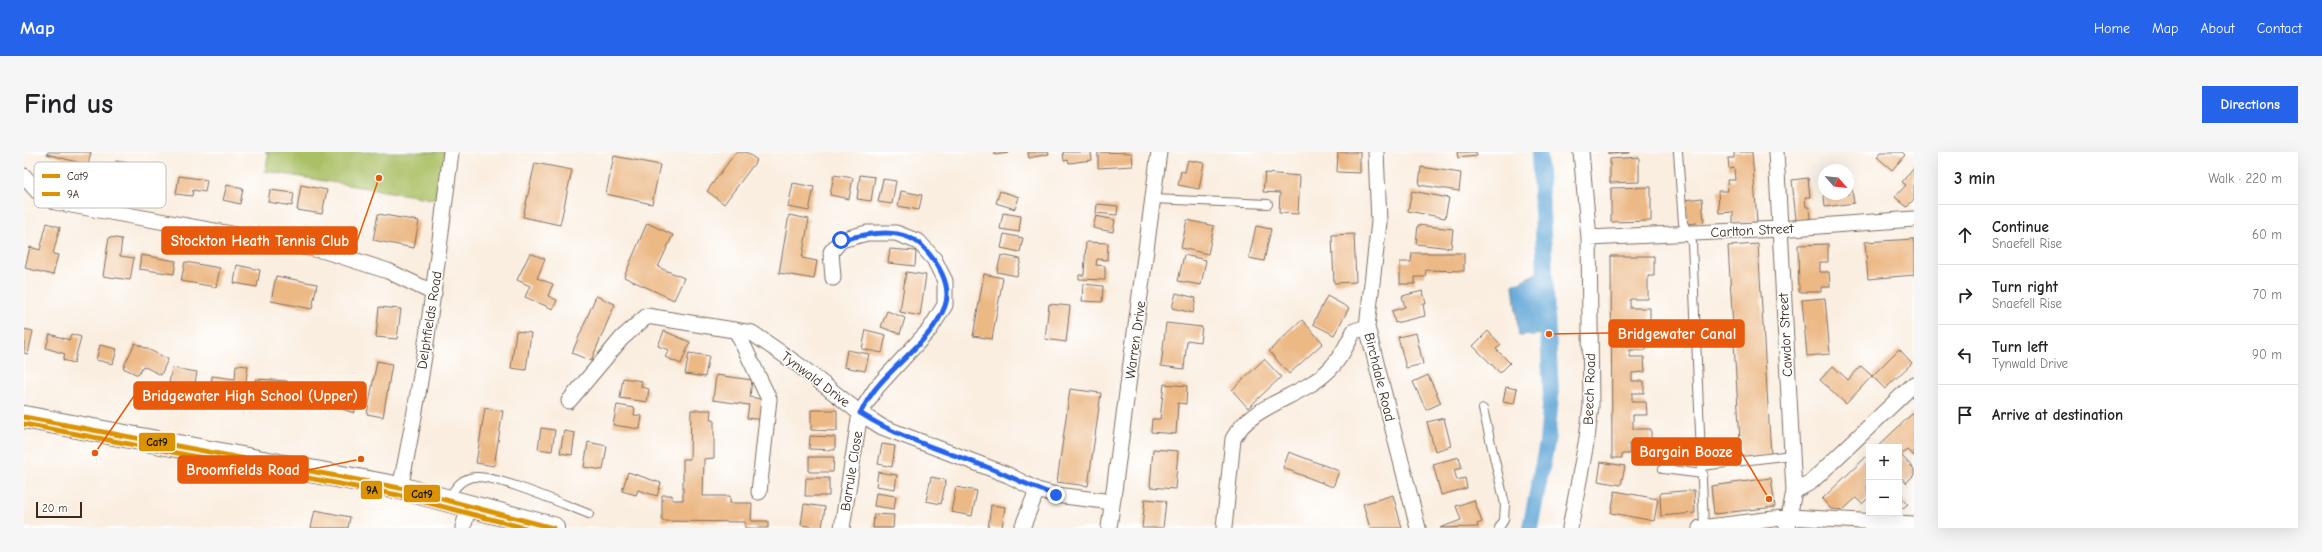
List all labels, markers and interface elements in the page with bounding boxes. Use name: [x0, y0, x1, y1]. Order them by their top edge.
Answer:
text: Map: [20, 17, 55, 39]
text: Home: [2094, 20, 2130, 37]
text: Map: [2152, 20, 2178, 37]
text: About: [2200, 20, 2235, 37]
text: Contact: [2257, 20, 2302, 37]
button: Directions: [2202, 86, 2298, 123]
text: Find us: [24, 88, 113, 120]
legend: [34, 162, 166, 208]
north arrow: [1818, 164, 1854, 200]
text: 3 min: [1954, 169, 1995, 188]
text: Cat9: [67, 170, 89, 183]
text: Walk · 220 m: [2208, 171, 2282, 186]
text: 9A: [67, 188, 80, 201]
text: Continue: [1992, 218, 2049, 236]
street label: Carlton Street: [1710, 220, 1795, 241]
icon: ahead: [1954, 224, 1976, 246]
callout: Stockton Heath Tennis Club: [162, 227, 357, 254]
text: 60 m: [2252, 227, 2282, 242]
route start: [832, 231, 850, 249]
text: Stockton Heath Tennis Club: [171, 232, 349, 250]
text: Snaefell Rise: [1992, 236, 2062, 251]
street label: Delphfields Road: [413, 270, 446, 370]
text: Turn right: [1992, 278, 2058, 296]
icon: right: [1954, 284, 1976, 306]
text: 70 m: [2253, 287, 2282, 302]
street label: Cawdor Street: [1775, 292, 1796, 377]
text: Snaefell Rise: [1992, 296, 2062, 311]
street label: Warren Drive: [1122, 300, 1149, 380]
callout: Bridgewater Canal: [1609, 320, 1744, 347]
text: Bridgewater Canal: [1618, 325, 1736, 343]
street label: Birchdale Road: [1360, 331, 1399, 423]
text: Turn left: [1992, 338, 2048, 356]
icon: left: [1954, 344, 1976, 366]
text: 90 m: [2252, 347, 2282, 362]
street label: Tynwald Drive: [778, 348, 854, 411]
street label: Beech Road: [1580, 353, 1599, 425]
text: Tynwald Drive: [1992, 356, 2068, 371]
callout: Bridgewater High School (Upper): [134, 382, 366, 409]
text: Bridgewater High School (Upper): [142, 387, 358, 405]
icon: arrive: [1954, 404, 1976, 426]
text: Arrive at destination: [1992, 406, 2123, 424]
street label: Barrule Close: [837, 430, 866, 512]
line badge: Cat9: [138, 432, 176, 452]
text: Cat9: [146, 436, 168, 449]
callout: Bargain Booze: [1632, 438, 1741, 465]
text: Bargain Booze: [1639, 443, 1733, 461]
map controls: [1866, 444, 1902, 516]
button: +: [1866, 444, 1902, 480]
callout: Broomfields Road: [178, 456, 308, 483]
text: Broomfields Road: [186, 461, 300, 479]
line badge: 9A: [360, 480, 383, 500]
button: −: [1866, 480, 1902, 516]
text: 9A: [366, 484, 378, 497]
line badge: Cat9: [403, 484, 441, 503]
route end: [1047, 486, 1065, 504]
text: Cat9: [411, 488, 433, 501]
scale bar: [36, 500, 82, 519]
text: 20 m: [42, 502, 67, 515]

